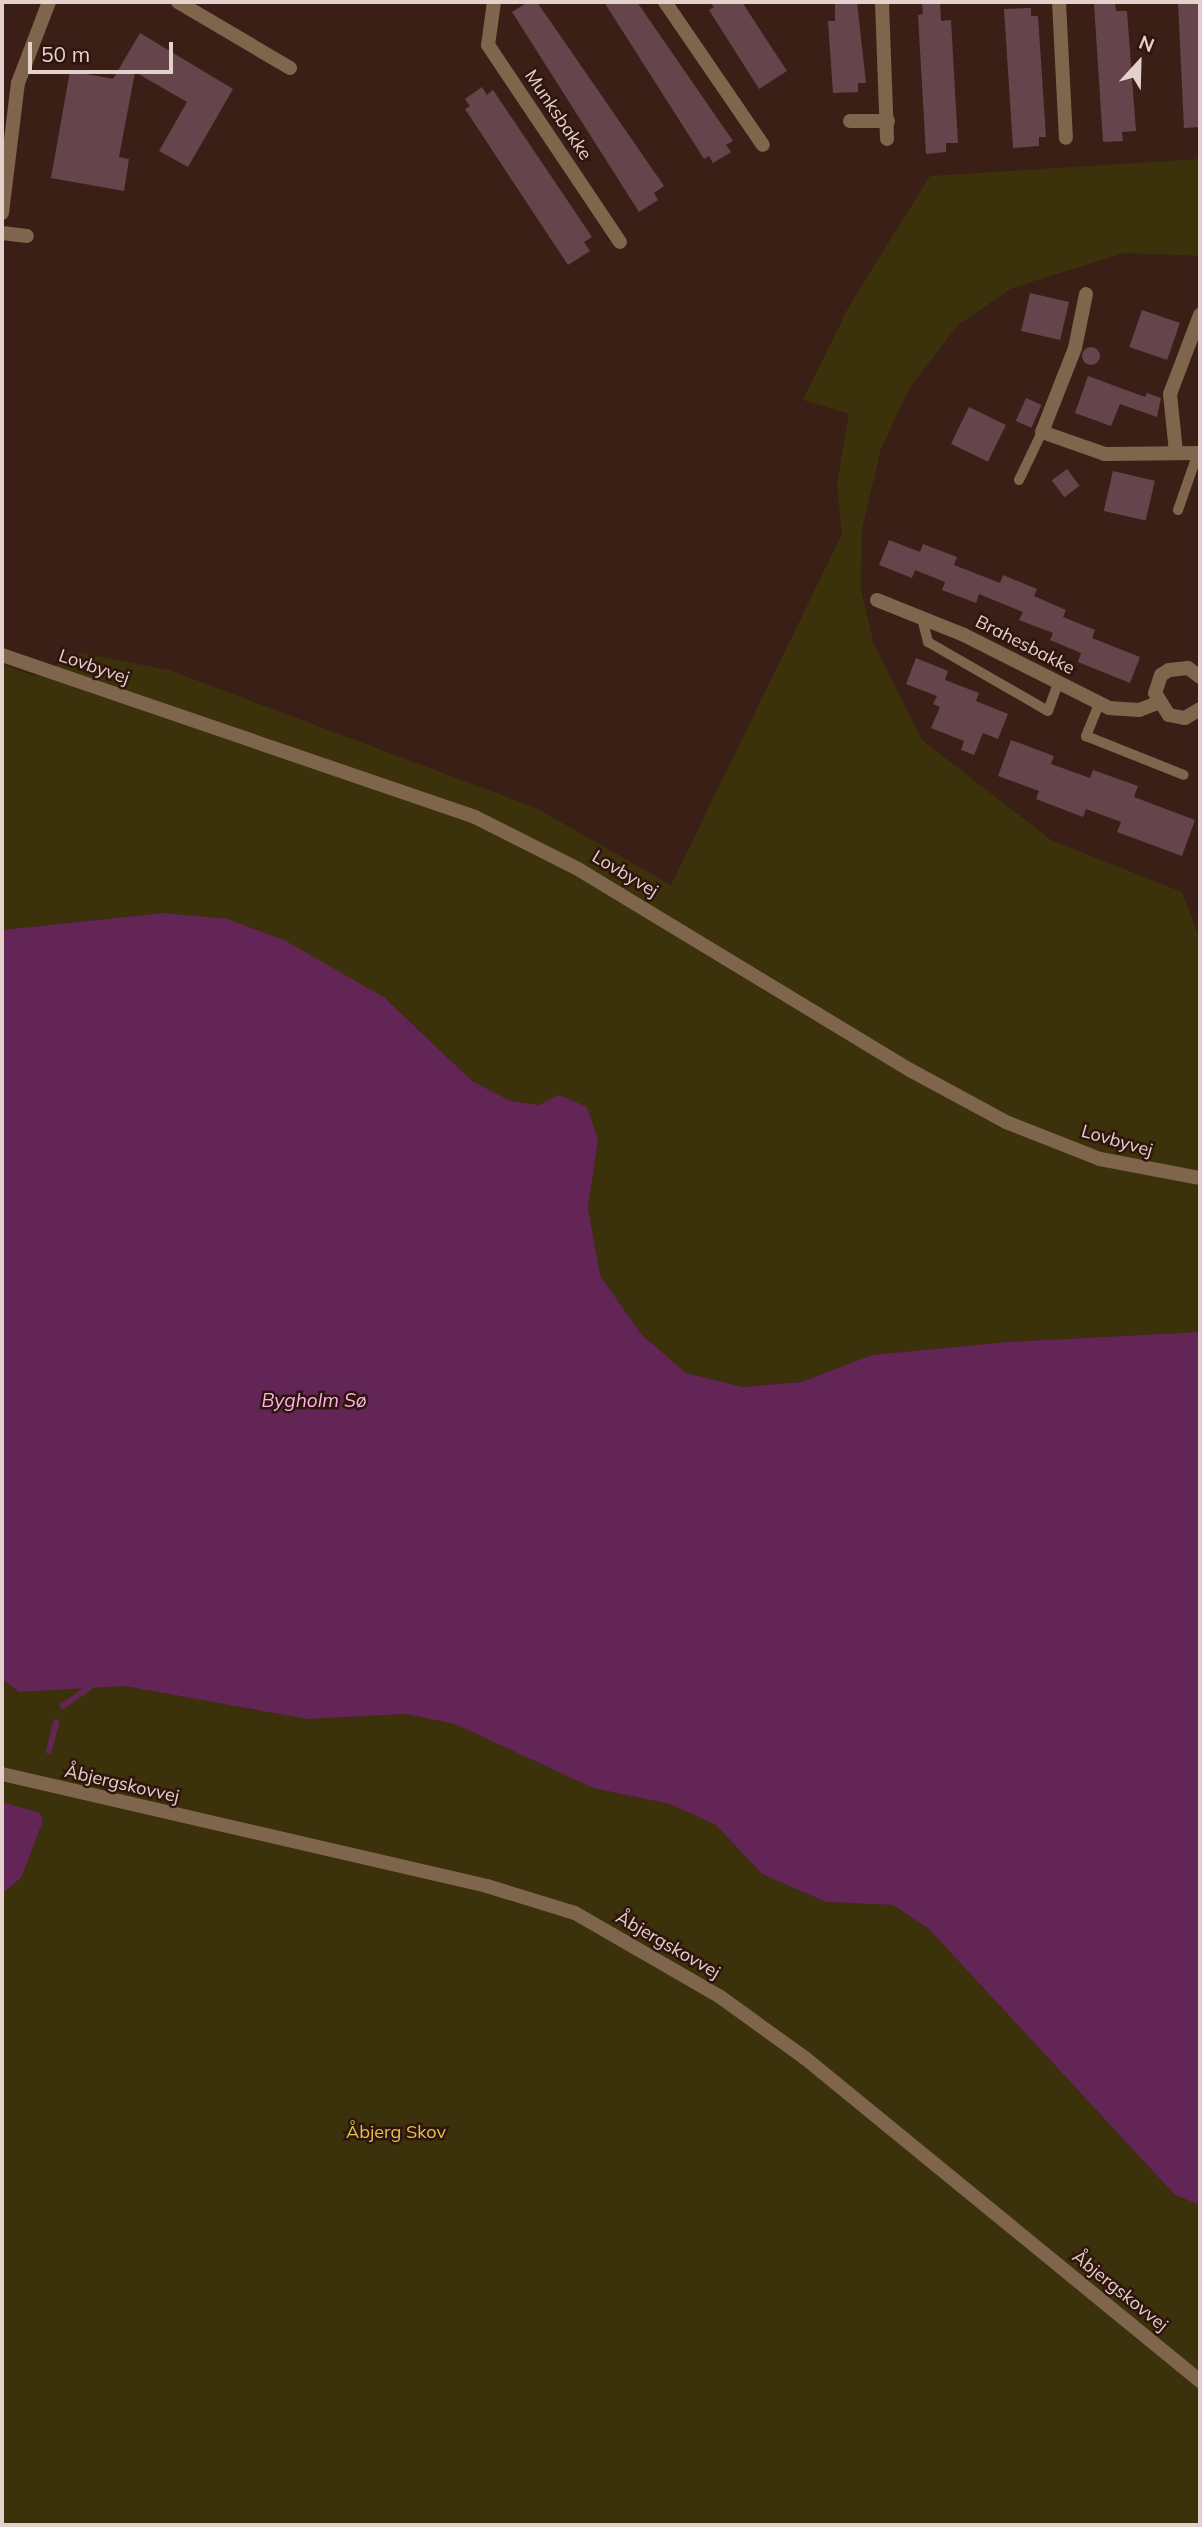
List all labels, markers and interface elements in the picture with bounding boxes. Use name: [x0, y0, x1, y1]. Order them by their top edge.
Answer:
scale bar: [32, 28, 177, 72]
north arrow: [1104, 28, 1174, 98]
text: N: [1136, 30, 1158, 57]
text: 50 m: [41, 41, 90, 67]
street label: Munksbakke: [520, 66, 596, 164]
street label: Brahesbakke: [972, 611, 1078, 679]
street label: Lovbyvej: [56, 645, 132, 689]
street label: Lovbyvej: [588, 846, 662, 902]
street label: Lovbyvej: [1079, 1121, 1155, 1161]
water label: Bygholm Sø: [261, 1390, 367, 1412]
street label: Åbjergskovvej: [63, 1760, 181, 1808]
street label: Åbjergskovvej: [612, 1906, 724, 1984]
park label: Åbjerg Skov: [346, 2121, 446, 2143]
street label: Åbjergskovvej: [1068, 2246, 1172, 2336]

